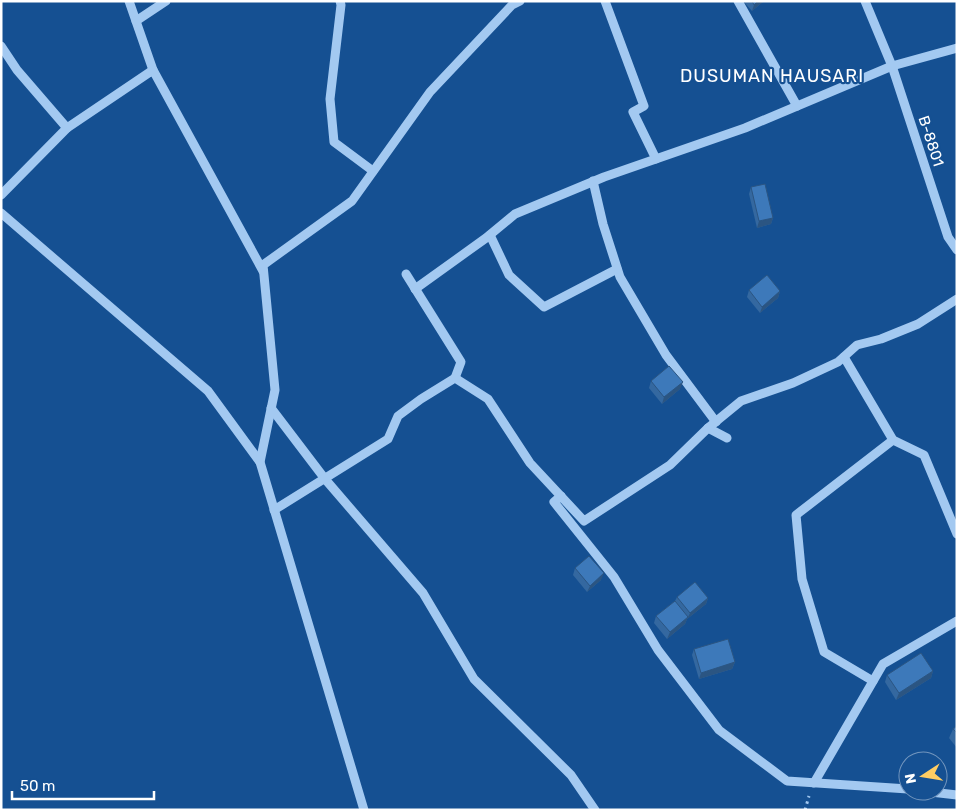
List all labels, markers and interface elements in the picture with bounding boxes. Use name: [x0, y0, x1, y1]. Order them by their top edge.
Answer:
district label: DUSUMAN HAUSARI: [680, 65, 864, 87]
street label: B-8801: [914, 113, 948, 169]
north arrow: [898, 751, 948, 801]
scale bar: [12, 768, 155, 800]
text: N: [901, 772, 920, 785]
text: 50 m: [20, 777, 55, 795]

